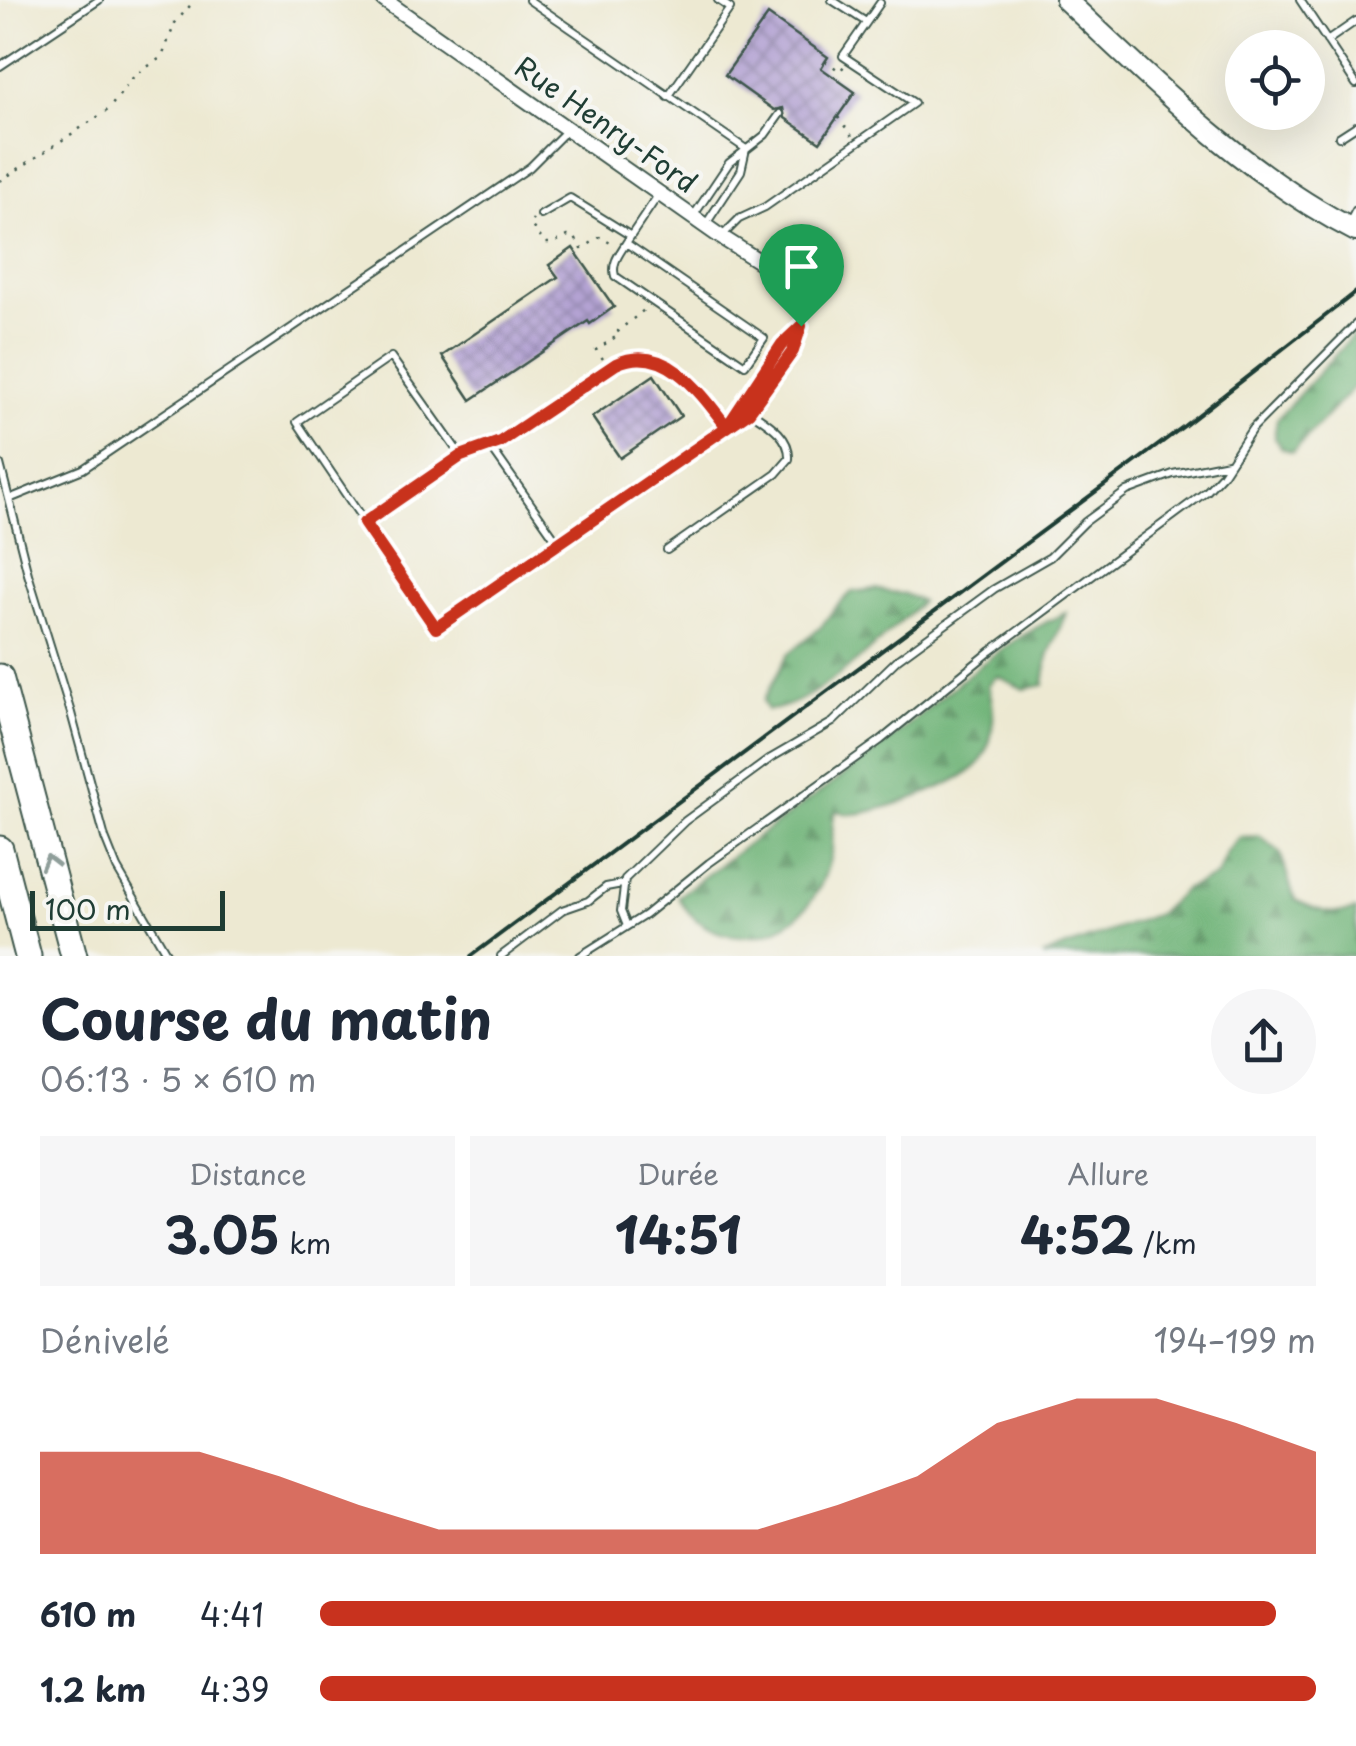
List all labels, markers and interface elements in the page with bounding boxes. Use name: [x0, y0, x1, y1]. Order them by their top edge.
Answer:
map controls: [1225, 30, 1325, 130]
button: locate: [1225, 30, 1325, 130]
street label: Rue Henry-Ford: [507, 45, 707, 203]
pin: [759, 224, 844, 327]
icon: arrive: [774, 239, 829, 294]
one-way arrow: [39, 854, 60, 871]
scale bar: [30, 886, 225, 930]
text: 100 m: [45, 887, 131, 930]
text: Course du matin: [40, 976, 492, 1059]
button: share: [1211, 989, 1316, 1094]
text: 06:13 · 5 × 610 m: [40, 1055, 316, 1103]
text: Distance: [189, 1152, 306, 1195]
text: Durée: [637, 1152, 719, 1195]
text: Allure: [1068, 1152, 1149, 1195]
text: 3.05: [164, 1195, 280, 1271]
text: 14:51: [615, 1195, 741, 1271]
text: 4:52: [1020, 1195, 1134, 1271]
text: km: [280, 1221, 331, 1264]
text: /km: [1134, 1221, 1197, 1264]
text: Dénivelé: [40, 1316, 170, 1364]
text: 194–199 m: [1154, 1316, 1316, 1364]
text: 610 m: [40, 1590, 136, 1638]
text: 4:41: [200, 1590, 264, 1638]
text: 1.2 km: [40, 1665, 146, 1713]
text: 4:39: [200, 1665, 269, 1713]

